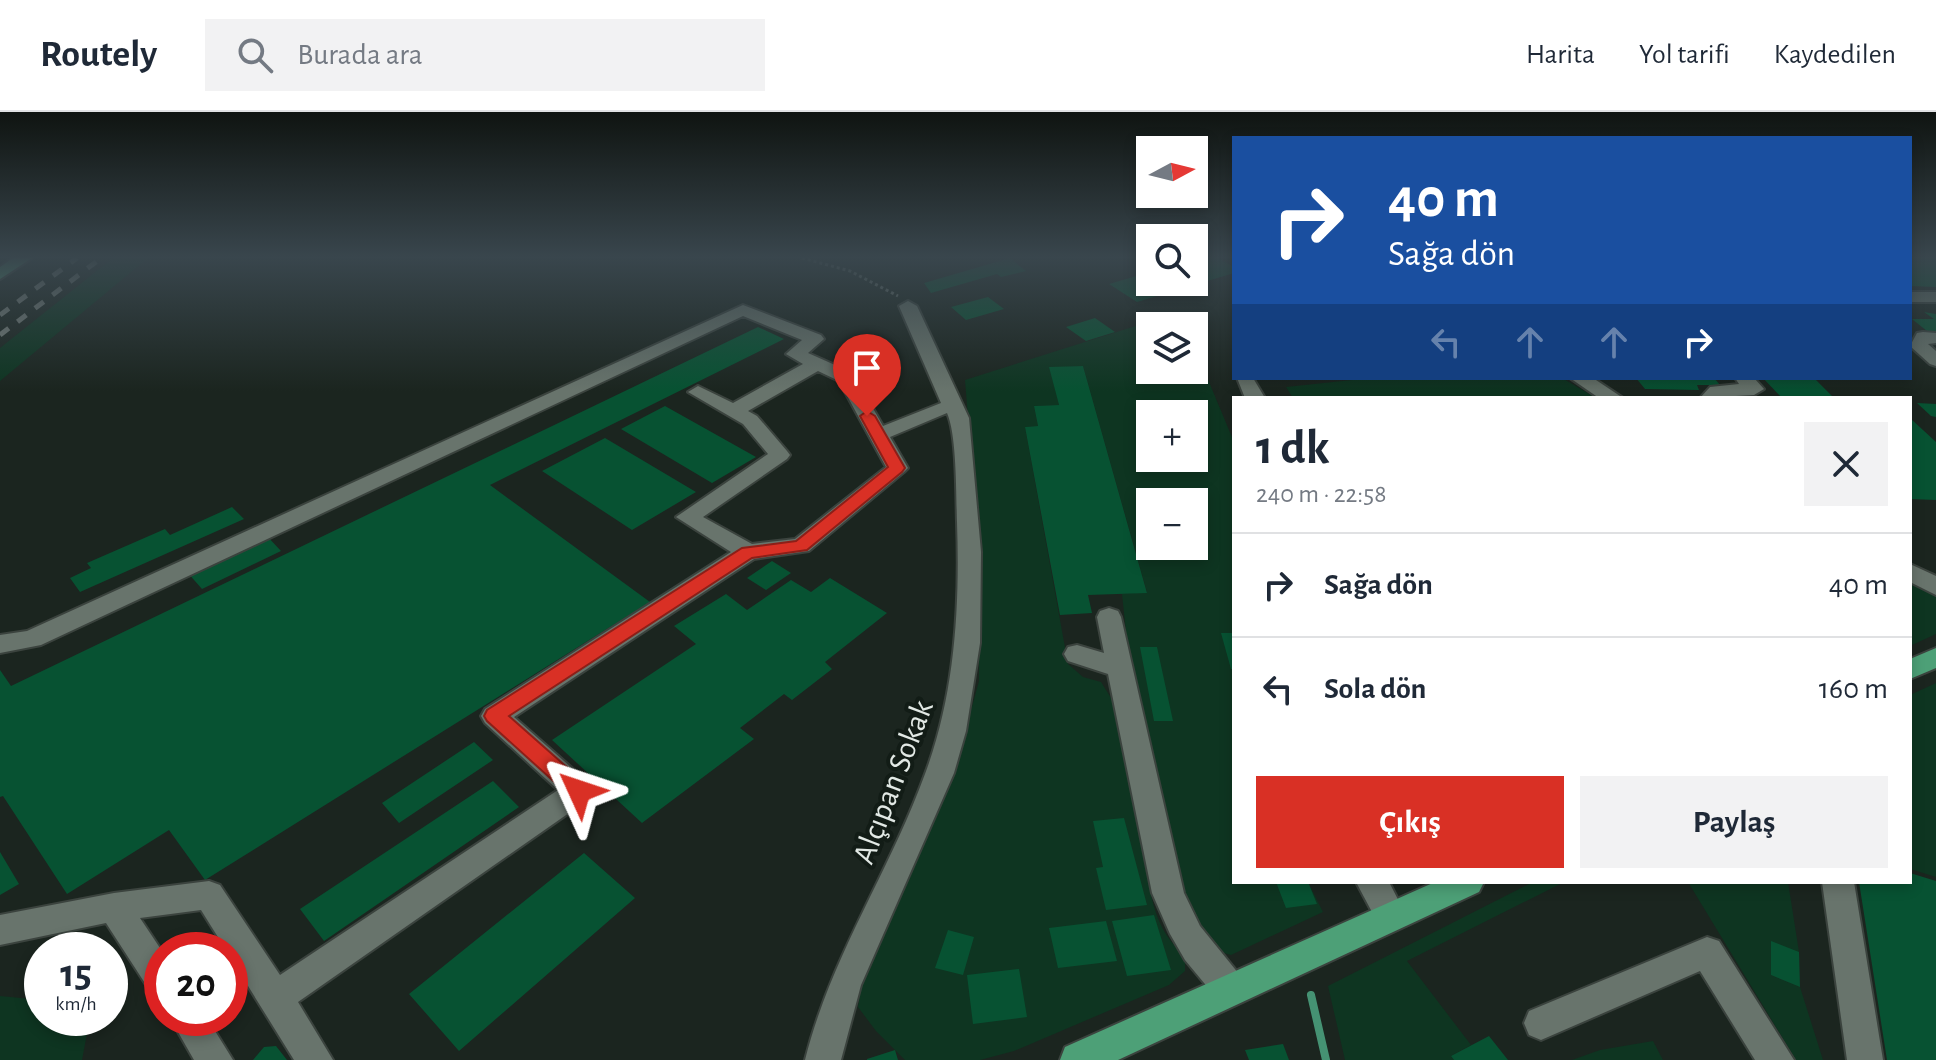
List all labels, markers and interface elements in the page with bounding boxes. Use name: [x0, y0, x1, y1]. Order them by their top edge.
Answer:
search box: [205, 19, 765, 91]
icon: search: [233, 33, 277, 77]
text: Routely: [40, 36, 157, 74]
text: Burada ara: [297, 40, 423, 70]
text: Harita: [1526, 41, 1595, 69]
text: Yol tarifi: [1639, 41, 1730, 69]
text: Kaydedilen: [1774, 41, 1896, 69]
north arrow: [1136, 136, 1208, 208]
map controls: [1136, 136, 1208, 560]
icon: right: [1256, 168, 1360, 272]
text: 40 m: [1388, 171, 1499, 227]
button: search: [1136, 224, 1208, 296]
text: Sağa dön: [1388, 236, 1515, 272]
button: layers: [1136, 312, 1208, 384]
icon: left: [1424, 320, 1468, 364]
icon: ahead: [1508, 320, 1552, 364]
icon: ahead: [1592, 320, 1636, 364]
icon: right: [1676, 320, 1720, 364]
pin: [833, 334, 901, 416]
icon: arrive: [845, 346, 889, 390]
button: +: [1136, 400, 1208, 472]
button: close: [1804, 422, 1888, 506]
text: 1 dk: [1256, 425, 1330, 473]
text: 240 m · 22:58: [1256, 481, 1387, 507]
button: −: [1136, 488, 1208, 560]
icon: right: [1256, 563, 1300, 607]
text: Sağa dön: [1324, 570, 1433, 600]
text: 40 m: [1829, 570, 1888, 600]
icon: left: [1256, 667, 1300, 711]
text: Sola dön: [1324, 674, 1426, 704]
text: 160 m: [1819, 674, 1888, 704]
street label: Alçıpan Sokak: [847, 695, 939, 868]
position arrow: [537, 749, 621, 833]
button: Çıkış: [1256, 776, 1564, 868]
button: Paylaş: [1580, 776, 1888, 868]
speed limit sign: 20: [144, 932, 248, 1036]
text: 15: [60, 954, 92, 994]
text: km/h: [55, 994, 97, 1014]

